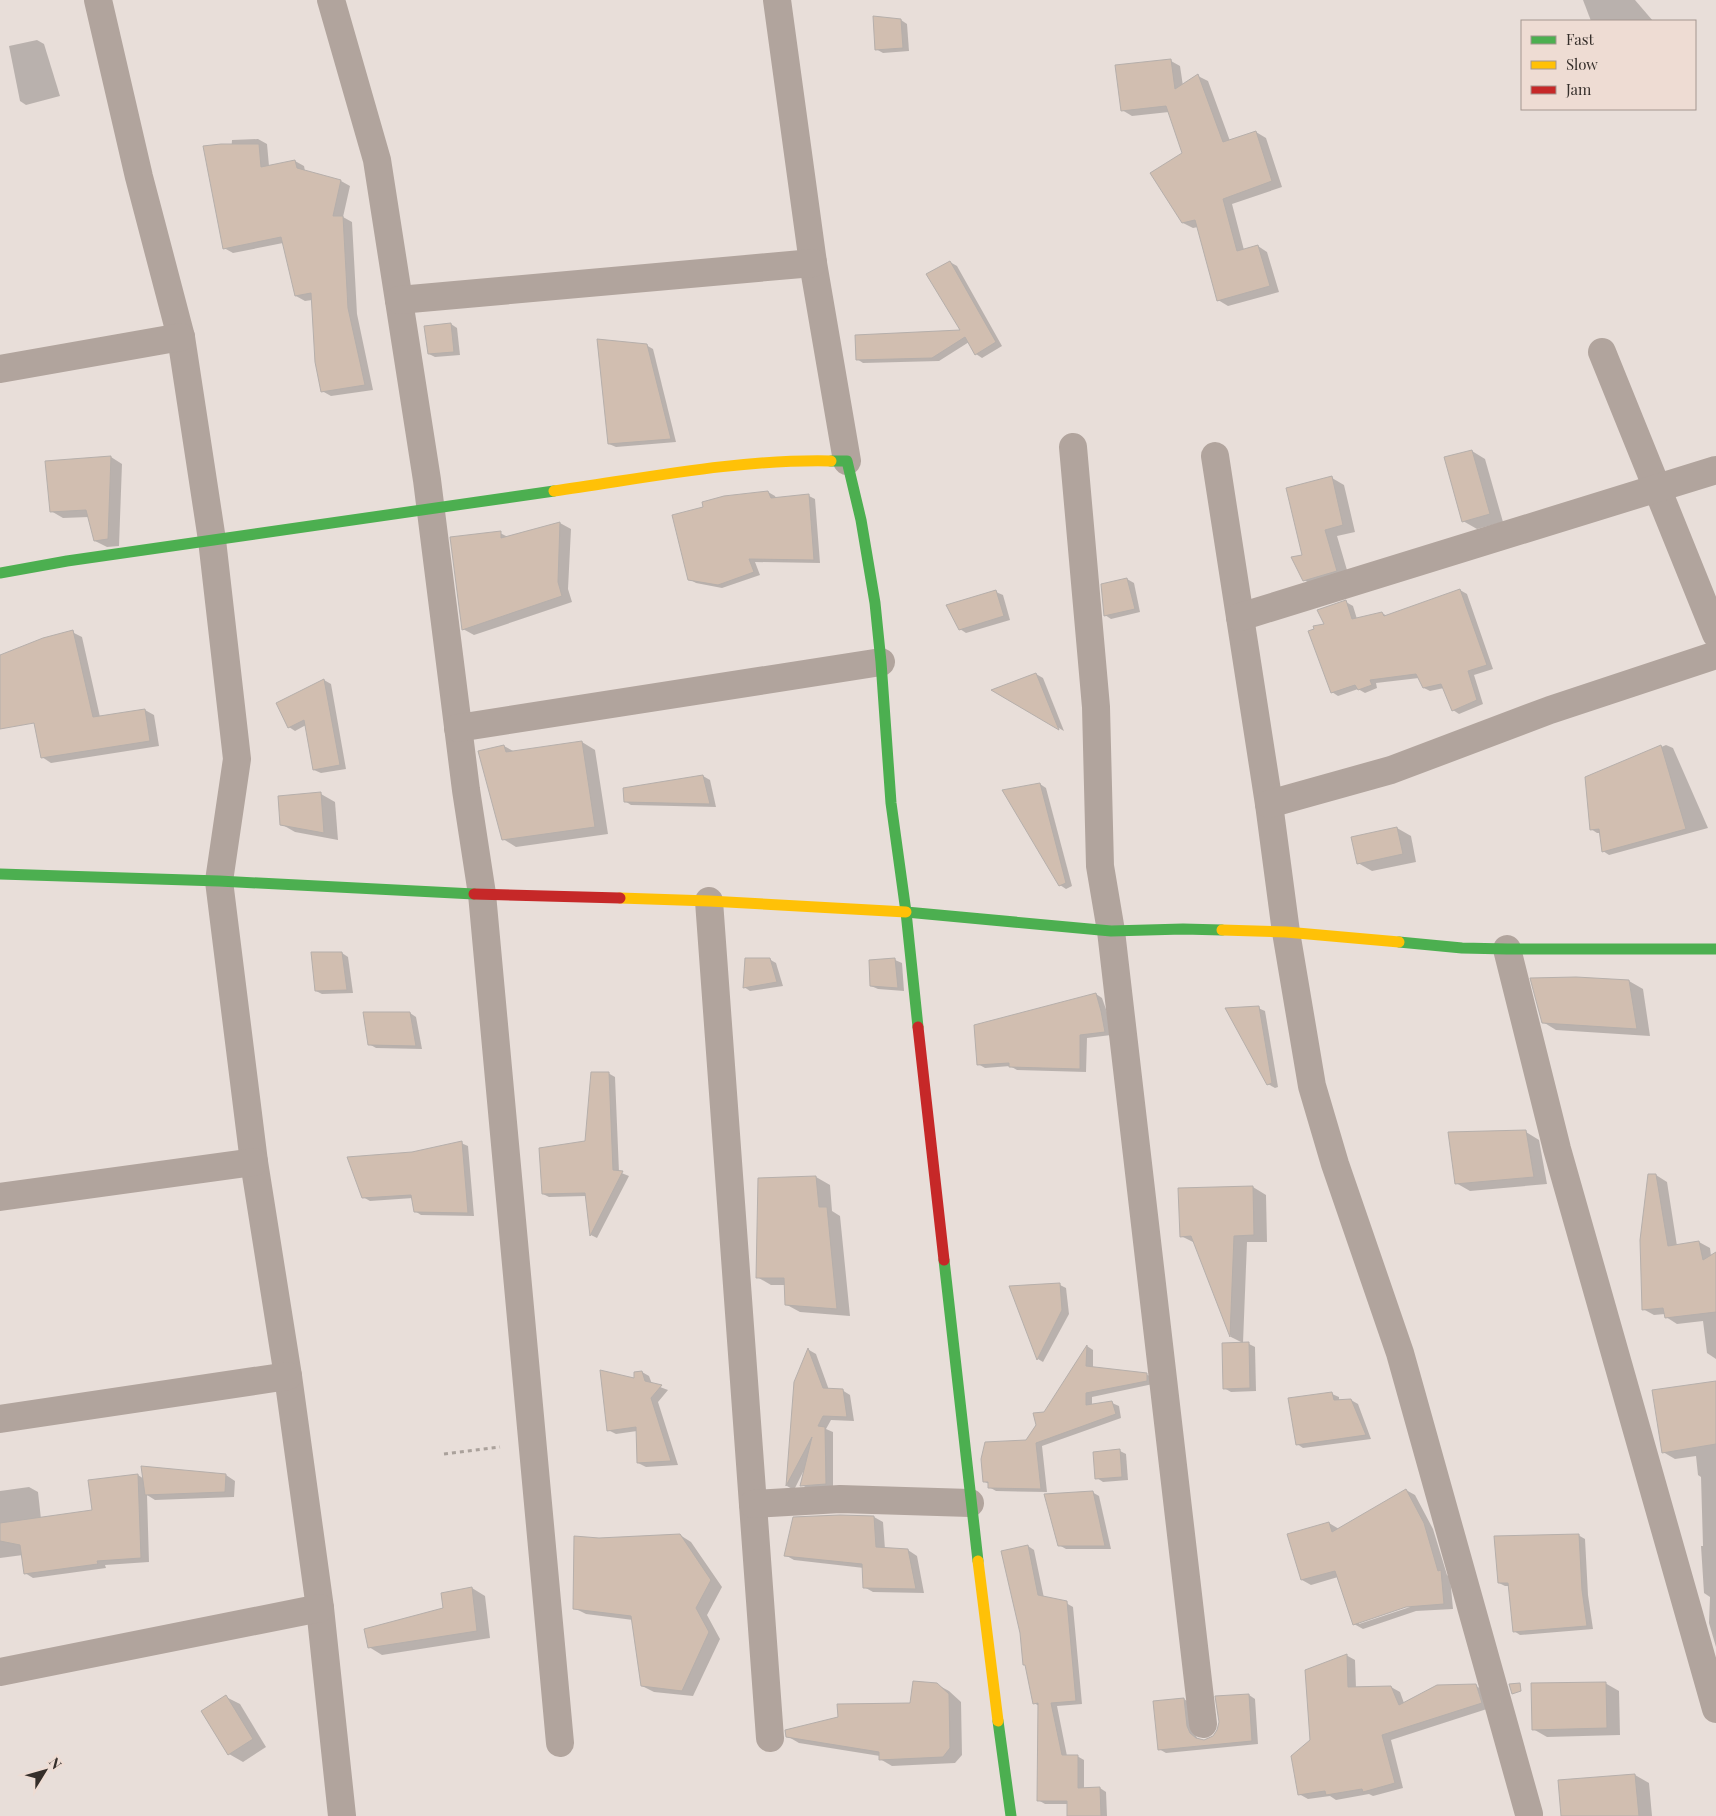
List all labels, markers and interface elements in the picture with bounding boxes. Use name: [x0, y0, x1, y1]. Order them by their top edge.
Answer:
legend: [1521, 20, 1696, 110]
text: Fast: [1566, 29, 1595, 49]
text: Slow: [1566, 54, 1598, 74]
text: Jam: [1565, 79, 1592, 99]
north arrow: [20, 1746, 70, 1796]
text: N: [45, 1753, 66, 1773]

